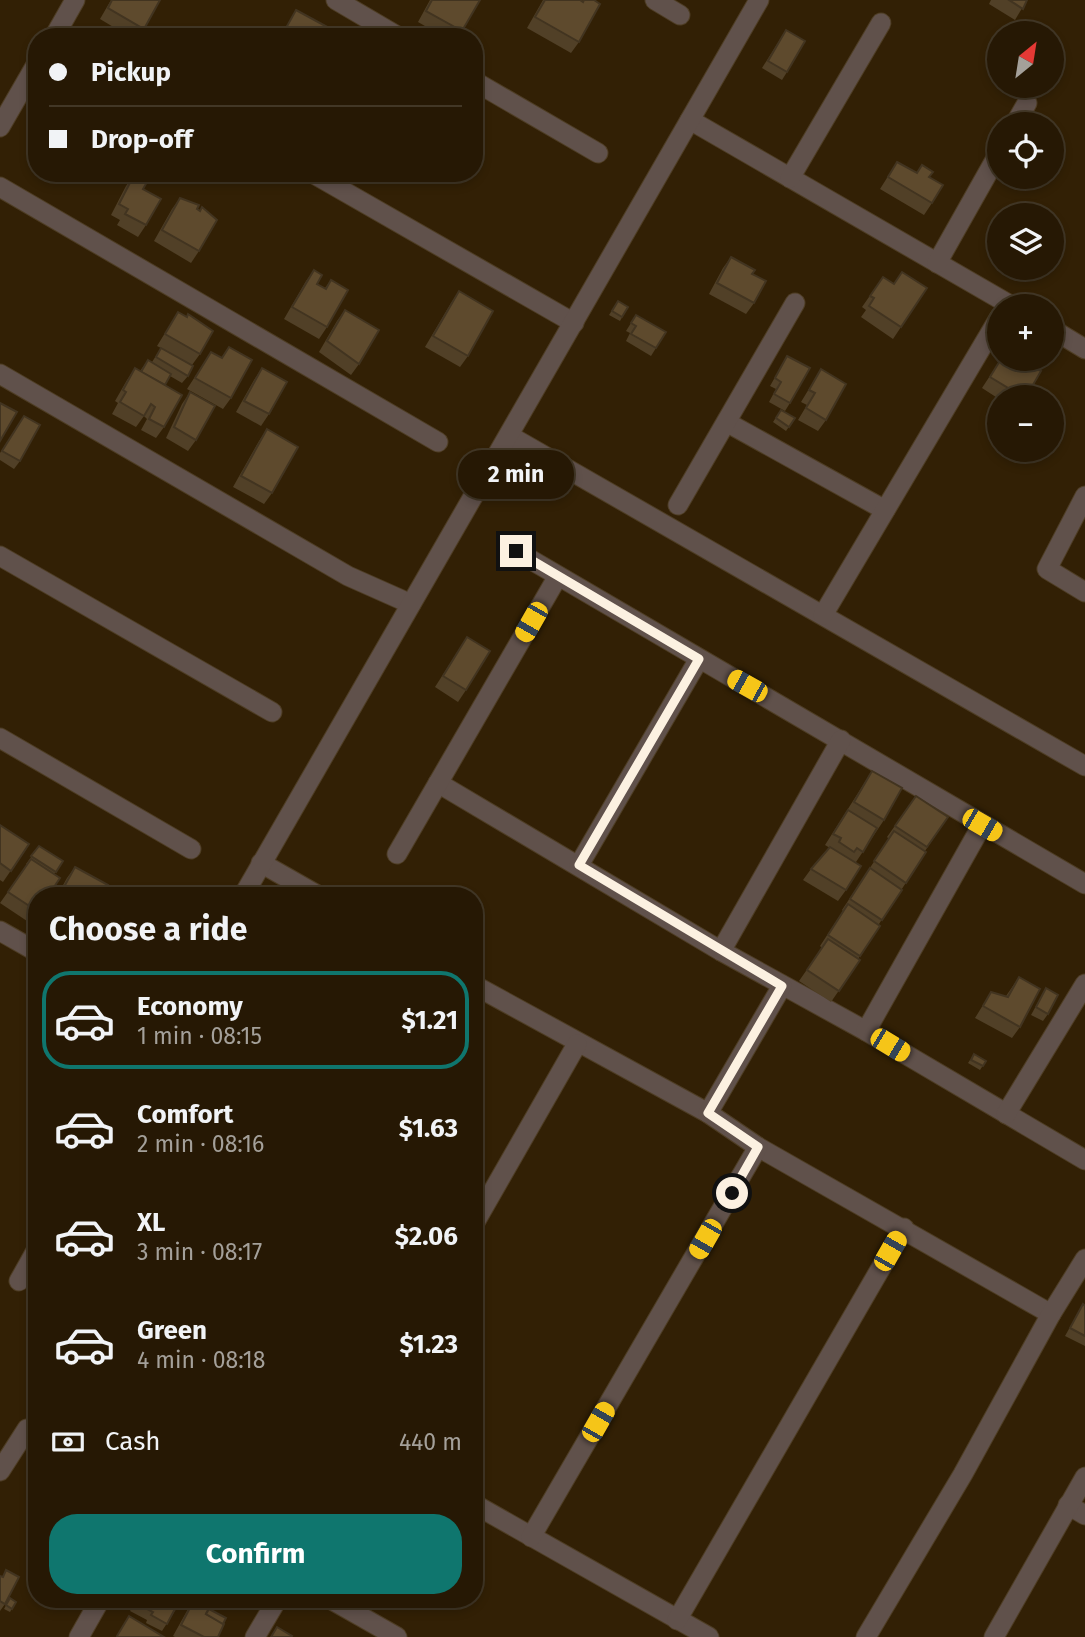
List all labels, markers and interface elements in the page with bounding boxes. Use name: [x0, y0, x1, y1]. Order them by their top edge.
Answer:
north arrow: [987, 21, 1064, 98]
map controls: [987, 21, 1064, 462]
text: Pickup: [91, 57, 171, 88]
button: locate: [987, 112, 1064, 189]
text: Drop-off: [91, 124, 193, 155]
button: layers: [987, 203, 1064, 280]
button: +: [987, 294, 1064, 371]
button: −: [987, 385, 1064, 462]
callout: 2 min: [458, 449, 574, 498]
text: 2 min: [488, 460, 544, 488]
route end: [500, 535, 532, 567]
car: [512, 599, 551, 645]
car: [724, 667, 771, 705]
car: [959, 805, 1006, 845]
text: Choose a ride: [49, 910, 247, 948]
icon: car: [53, 989, 116, 1052]
text: Economy: [137, 991, 243, 1022]
text: $1.21: [401, 1005, 458, 1036]
text: 1 min · 08:15: [137, 1022, 262, 1050]
car: [867, 1025, 914, 1065]
icon: car: [53, 1097, 116, 1160]
text: Comfort: [137, 1099, 233, 1130]
text: $1.63: [399, 1113, 458, 1144]
text: 2 min · 08:16: [137, 1130, 264, 1158]
route start: [716, 1177, 748, 1209]
icon: car: [53, 1205, 116, 1268]
text: XL: [137, 1207, 165, 1238]
car: [686, 1216, 725, 1262]
text: $2.06: [395, 1221, 458, 1252]
car: [871, 1228, 910, 1274]
text: 3 min · 08:17: [137, 1238, 262, 1266]
icon: car: [53, 1313, 116, 1376]
text: Green: [137, 1315, 207, 1346]
text: $1.23: [400, 1329, 458, 1360]
text: 4 min · 08:18: [137, 1346, 265, 1374]
car: [579, 1399, 618, 1445]
icon: cash: [49, 1423, 87, 1461]
text: Cash: [105, 1426, 161, 1457]
text: 440 m: [399, 1428, 462, 1456]
button: Confirm: [49, 1514, 462, 1594]

